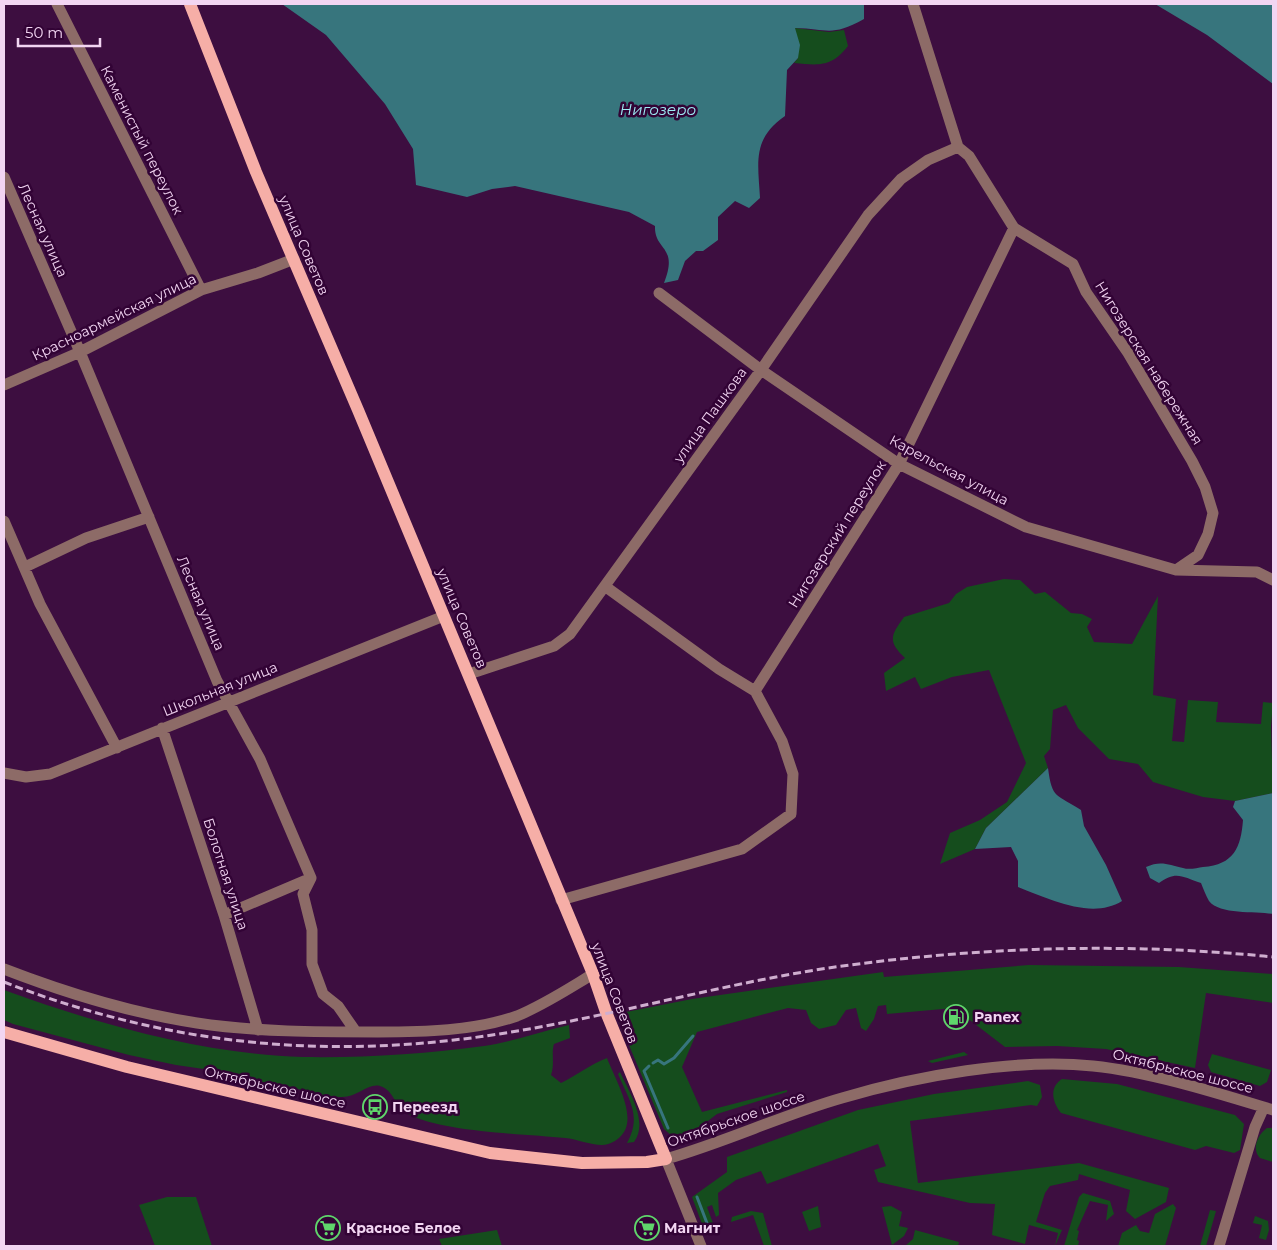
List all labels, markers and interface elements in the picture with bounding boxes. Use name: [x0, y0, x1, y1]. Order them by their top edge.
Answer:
scale bar: [18, 15, 100, 47]
text: 50 m: [25, 23, 63, 42]
street label: Каменистый переулок: [97, 62, 187, 218]
water label: Нигозеро: [620, 100, 696, 119]
street label: Лесная улица: [14, 180, 72, 280]
street label: улица Советов: [275, 192, 333, 298]
street label: Красноармейская улица: [29, 269, 199, 365]
street label: Нигозерская набережная: [1091, 278, 1207, 448]
street label: улица Пашкова: [669, 364, 751, 467]
street label: Карельская улица: [886, 431, 1012, 509]
street label: Нигозерский переулок: [784, 457, 890, 611]
street label: Лесная улица: [173, 553, 229, 653]
street label: улица Советов: [433, 565, 491, 671]
street label: Школьная улица: [160, 658, 280, 720]
street label: Болотная улица: [199, 816, 253, 932]
street label: улица Советов: [587, 939, 642, 1046]
fuel station icon: Panex: [943, 1004, 969, 1030]
place label: Panex: [974, 1008, 1020, 1026]
street label: Октябрьское шоссе: [1111, 1045, 1255, 1097]
street label: Октябрьское шоссе: [203, 1062, 347, 1112]
street label: Октябрьское шоссе: [665, 1087, 807, 1151]
bus stop icon: Переезд: [362, 1094, 388, 1120]
place label: Переезд: [392, 1098, 458, 1116]
supermarket icon: Красное Белое: [315, 1215, 341, 1241]
supermarket icon: Магнит: [634, 1215, 660, 1241]
place label: Красное Белое: [346, 1219, 461, 1237]
place label: Магнит: [664, 1219, 721, 1237]

